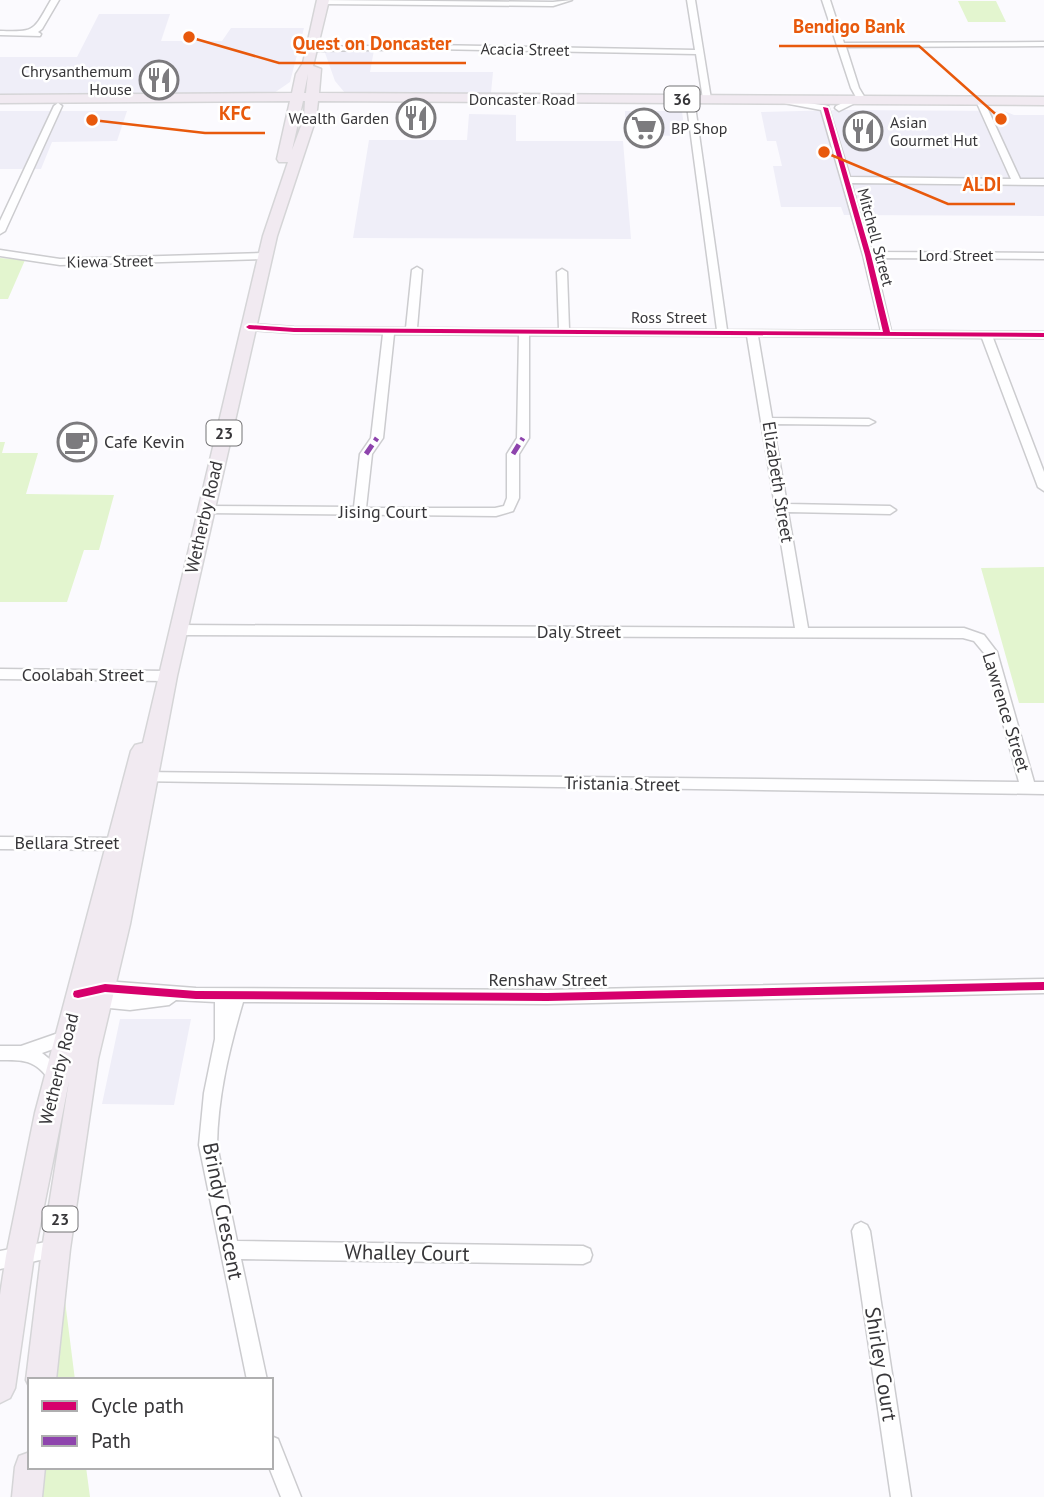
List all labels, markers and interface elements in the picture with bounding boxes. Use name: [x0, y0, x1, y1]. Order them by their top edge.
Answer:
callout: Bendigo Bank: [779, 6, 919, 46]
text: Bendigo Bank: [793, 14, 906, 38]
callout: Quest on Doncaster: [279, 23, 466, 63]
text: Quest on Doncaster: [293, 31, 452, 55]
street label: Acacia Street: [480, 38, 570, 60]
restaurant icon: Chrysanthemum House: [138, 59, 180, 101]
place label: Chrysanthemum House: [21, 61, 132, 99]
road number: 36: [664, 86, 700, 111]
street label: Doncaster Road: [469, 89, 575, 109]
callout: KFC: [205, 93, 265, 133]
restaurant icon: Wealth Garden: [395, 97, 437, 139]
text: KFC: [219, 101, 251, 125]
supermarket icon: BP Shop: [623, 107, 665, 149]
place label: Wealth Garden: [289, 108, 389, 128]
restaurant icon: Asian Gourmet Hut: [842, 110, 884, 152]
place label: Asian Gourmet Hut: [890, 112, 979, 150]
place label: BP Shop: [671, 118, 727, 138]
callout: ALDI: [948, 164, 1015, 204]
text: ALDI: [963, 172, 1001, 196]
street label: Mitchell Street: [853, 186, 899, 289]
street label: Lord Street: [918, 245, 994, 265]
street label: Kiewa Street: [66, 250, 154, 272]
street label: Ross Street: [631, 307, 708, 327]
road number: 23: [206, 420, 242, 446]
street label: Elizabeth Street: [758, 420, 799, 544]
cafe icon: Cafe Kevin: [56, 421, 98, 463]
place label: Cafe Kevin: [104, 430, 185, 453]
street label: Wetherby Road: [179, 458, 228, 575]
street label: Jising Court: [338, 500, 427, 523]
street label: Daly Street: [537, 620, 621, 643]
street label: Lawrence Street: [977, 649, 1036, 774]
street label: Coolabah Street: [22, 663, 144, 686]
street label: Tristania Street: [564, 771, 680, 796]
street label: Bellara Street: [15, 831, 119, 854]
street label: Renshaw Street: [489, 968, 607, 991]
street label: Wetherby Road: [33, 1010, 84, 1127]
street label: Brindy Crescent: [197, 1140, 250, 1282]
road number: 23: [42, 1206, 78, 1232]
street label: Whalley Court: [344, 1238, 470, 1267]
street label: Shirley Court: [859, 1305, 904, 1423]
legend: [28, 1378, 273, 1469]
text: Cycle path: [91, 1392, 184, 1419]
text: Path: [91, 1427, 131, 1454]

